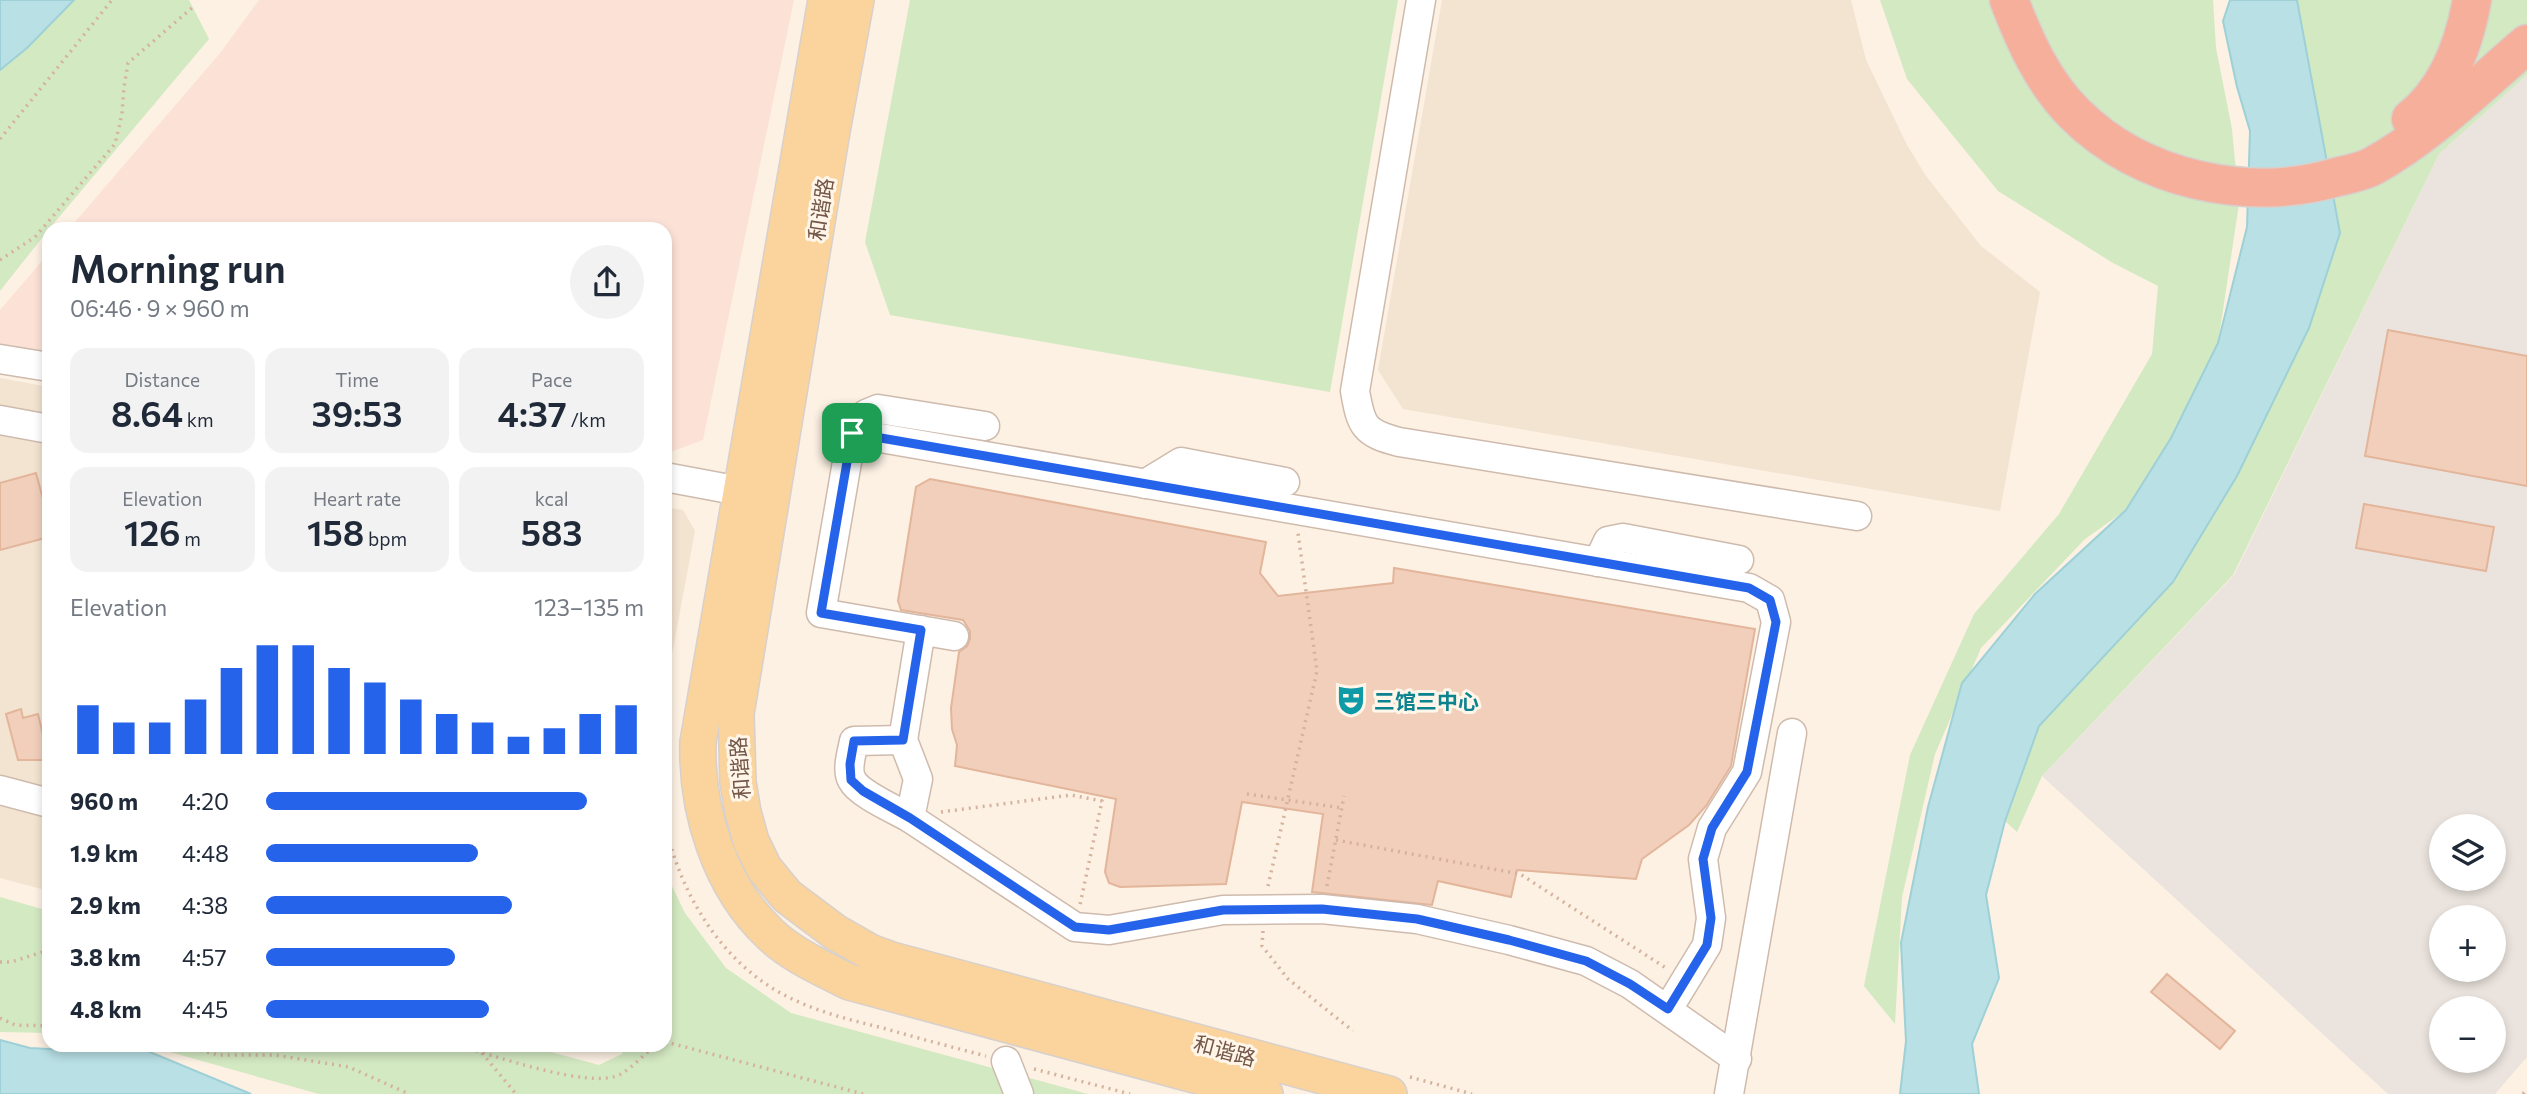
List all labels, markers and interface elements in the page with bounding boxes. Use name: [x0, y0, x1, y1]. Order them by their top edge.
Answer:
street label: 和谐路: [803, 176, 837, 242]
text: Morning run: [70, 244, 286, 291]
button: share: [570, 245, 644, 319]
text: 06:46 · 9 × 960 m: [70, 294, 250, 322]
text: Distance: [125, 368, 200, 391]
text: Time: [335, 368, 379, 391]
text: Pace: [531, 368, 572, 391]
text: 8.64: [111, 391, 183, 434]
text: 39:53: [311, 391, 403, 434]
text: 4:37: [498, 391, 567, 434]
pin: [822, 403, 882, 463]
text: km: [183, 408, 214, 431]
text: /km: [567, 408, 606, 431]
icon: arrive: [833, 414, 871, 452]
text: Elevation: [122, 487, 202, 510]
text: Heart rate: [313, 487, 401, 510]
text: kcal: [535, 487, 569, 510]
text: 126: [124, 510, 181, 553]
text: 158: [307, 510, 364, 553]
text: 583: [521, 510, 583, 553]
text: m: [181, 527, 201, 550]
text: bpm: [364, 527, 407, 550]
text: Elevation: [70, 593, 167, 621]
text: 123–135 m: [534, 593, 644, 621]
theatre icon: 三馆三中心: [1334, 683, 1368, 717]
place label: 三馆三中心: [1374, 688, 1479, 713]
street label: 和谐路: [724, 736, 754, 800]
text: 960 m: [70, 787, 138, 815]
text: 4:20: [182, 787, 229, 815]
map controls: [2429, 814, 2506, 1073]
button: layers: [2429, 814, 2506, 891]
text: 1.9 km: [70, 839, 138, 867]
text: 4:48: [182, 839, 229, 867]
text: 2.9 km: [70, 891, 141, 919]
text: 4:38: [182, 891, 228, 919]
button: +: [2429, 905, 2506, 982]
text: 3.8 km: [70, 943, 141, 971]
text: 4:57: [182, 943, 227, 971]
text: 4.8 km: [70, 995, 142, 1023]
text: 4:45: [182, 995, 228, 1023]
button: −: [2429, 996, 2506, 1073]
street label: 和谐路: [1191, 1030, 1259, 1070]

